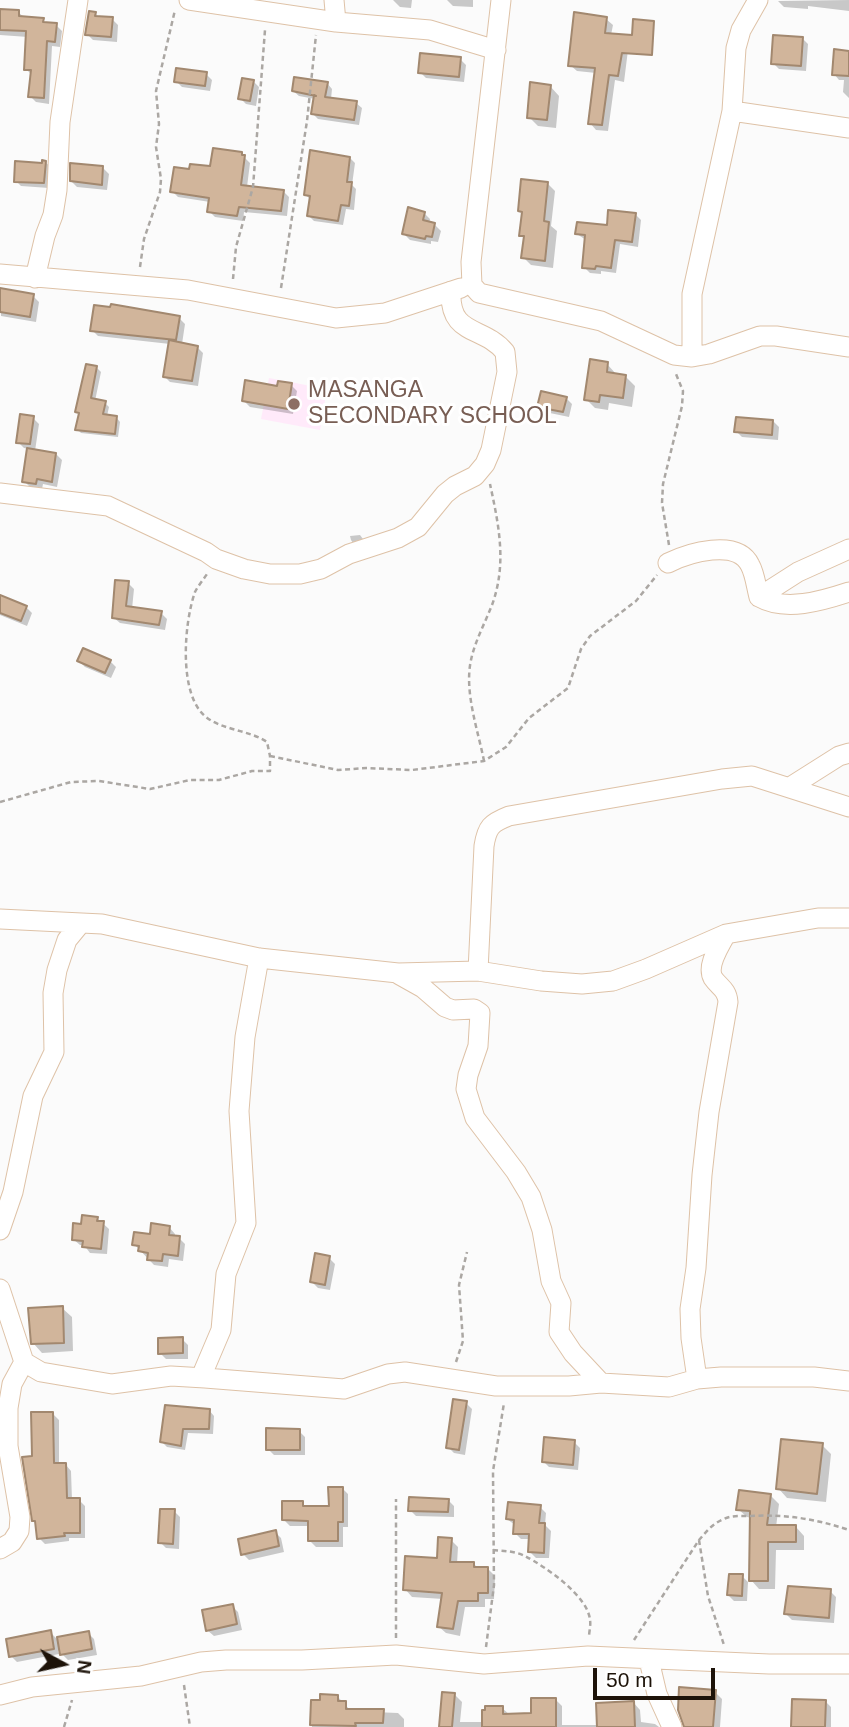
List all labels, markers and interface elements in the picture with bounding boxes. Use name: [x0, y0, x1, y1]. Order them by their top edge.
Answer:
place label: MASANGA SECONDARY SCHOOL: [308, 377, 557, 431]
marker: MASANGA SECONDARY SCHOOL: [286, 396, 302, 412]
north arrow: [28, 1629, 98, 1699]
scale bar: [597, 1654, 720, 1698]
text: N: [73, 1659, 96, 1675]
text: 50 m: [606, 1668, 653, 1691]

